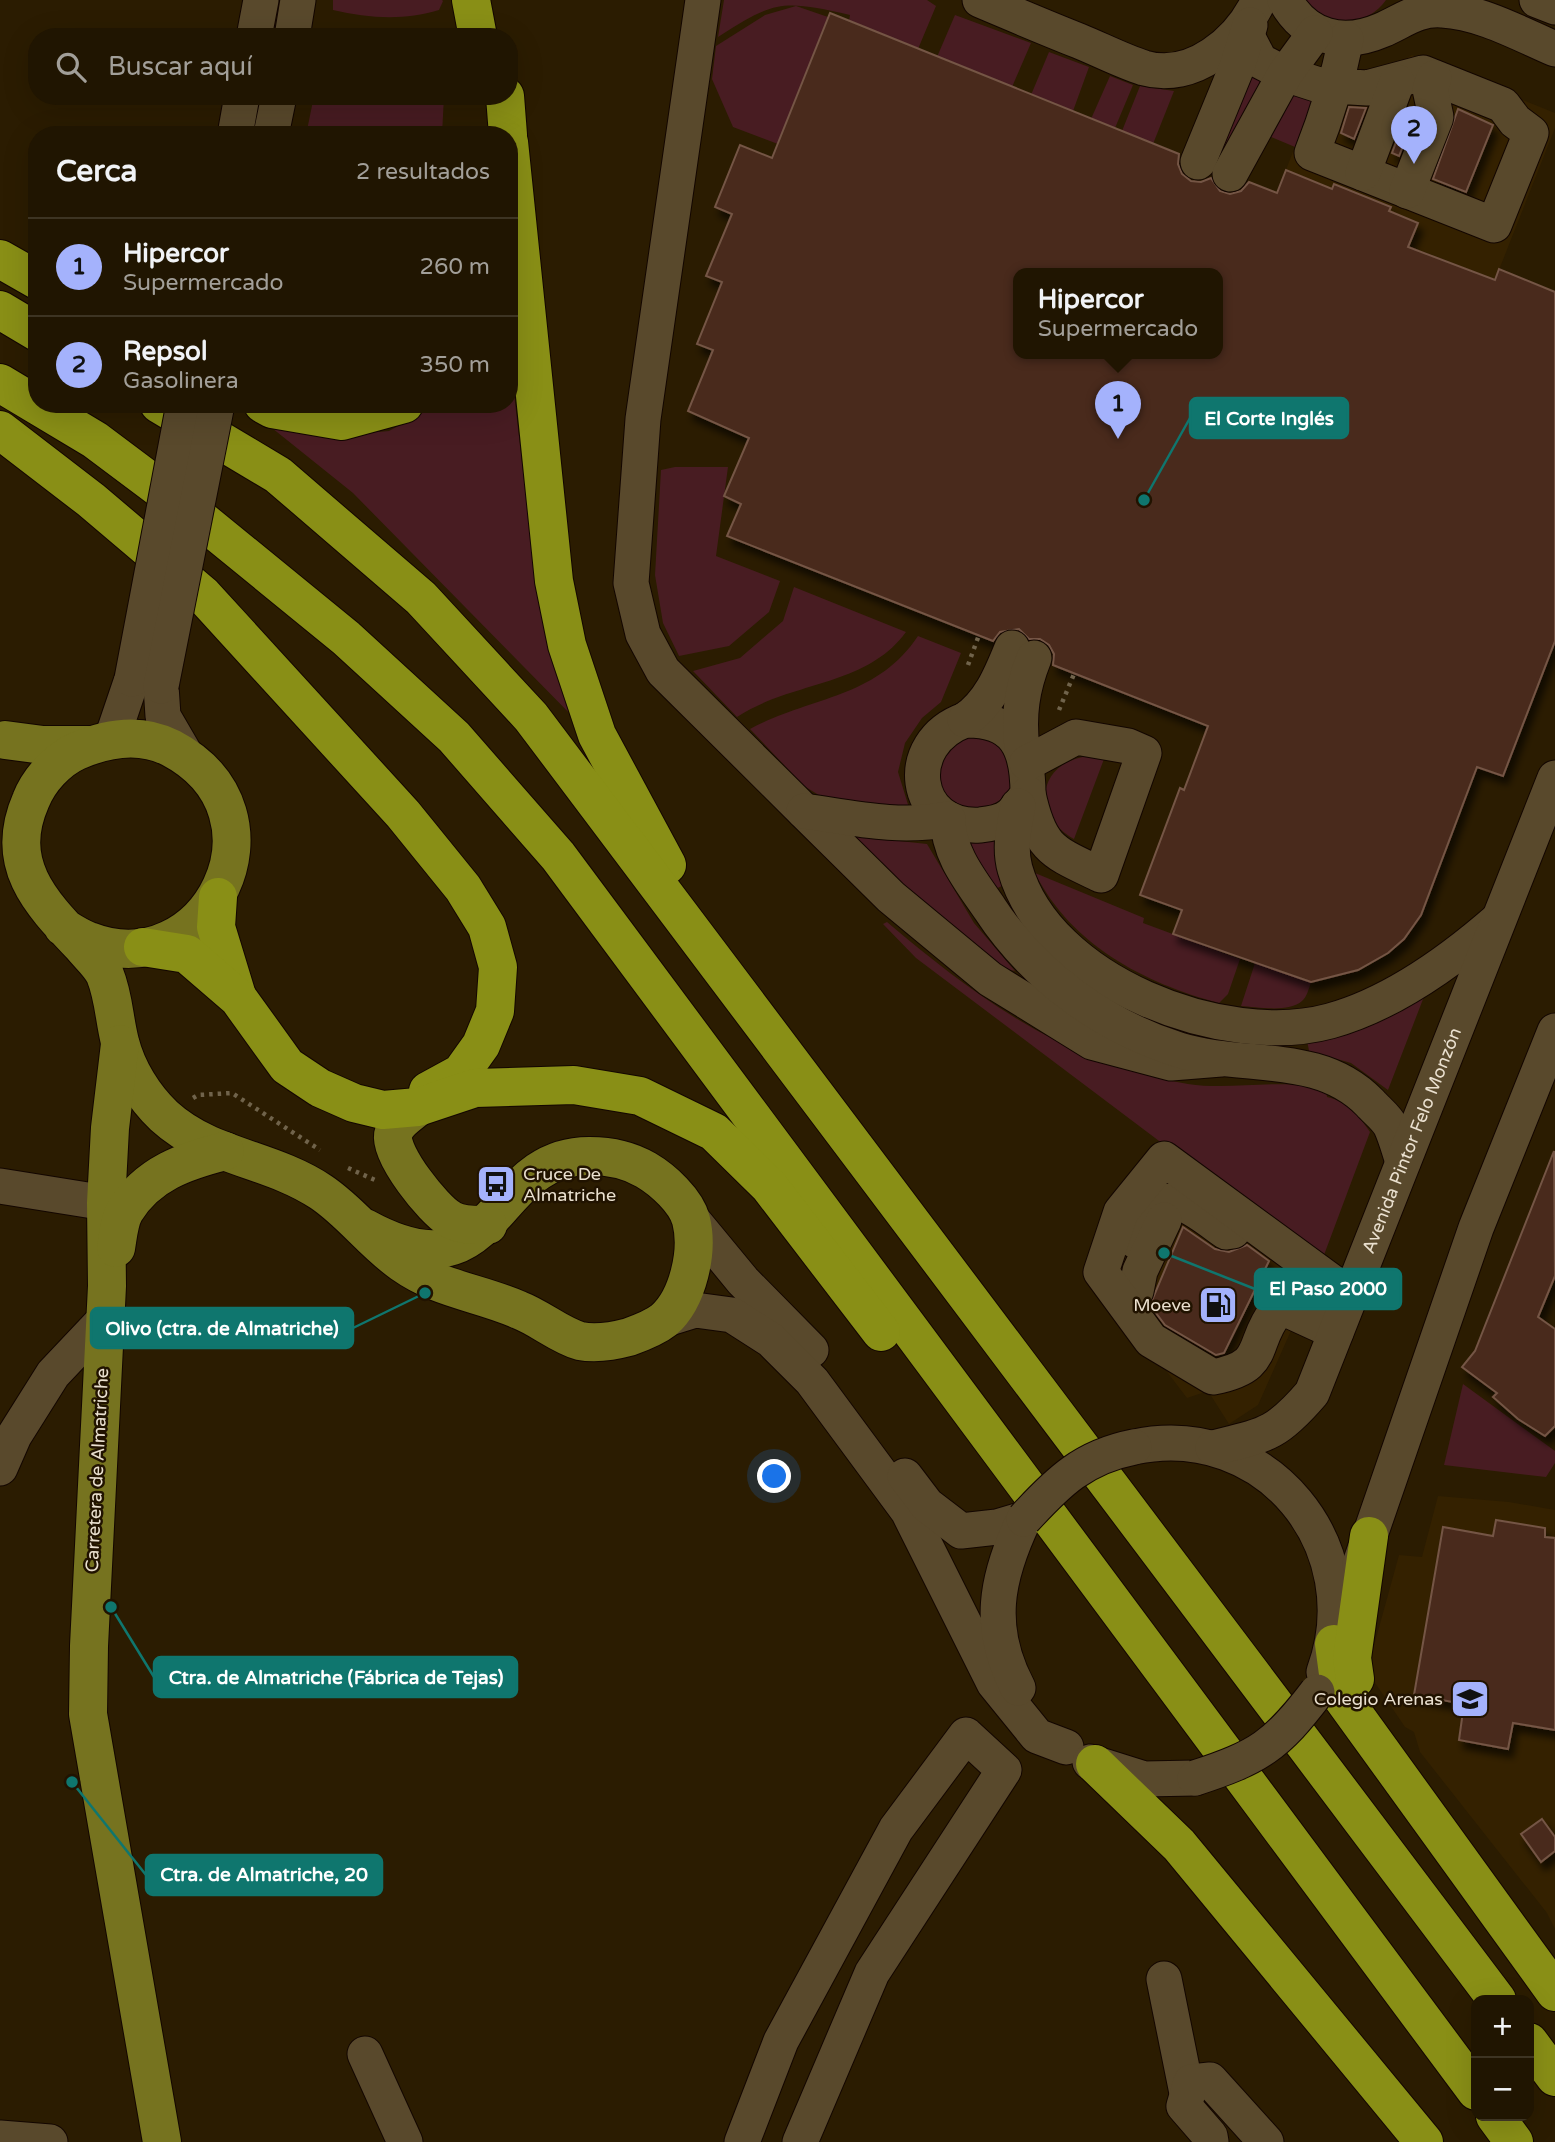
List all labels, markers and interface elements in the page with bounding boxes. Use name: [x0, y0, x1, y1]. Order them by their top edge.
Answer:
search box: [28, 28, 518, 105]
icon: search: [52, 48, 90, 86]
text: Buscar aquí: [108, 51, 253, 82]
pin: 2: [1391, 106, 1437, 164]
text: Cerca: [56, 153, 137, 190]
text: 2 resultados: [356, 158, 490, 186]
text: Hipercor: [123, 238, 229, 269]
text: 1: [72, 253, 86, 281]
text: 260 m: [420, 253, 490, 281]
popup: [1013, 268, 1223, 359]
text: Supermercado: [123, 269, 284, 297]
text: Hipercor: [1038, 284, 1144, 315]
text: Supermercado: [1038, 315, 1198, 343]
text: Repsol: [123, 336, 207, 367]
text: 2: [72, 351, 86, 379]
text: 350 m: [420, 351, 490, 379]
text: Gasolinera: [123, 367, 239, 395]
pin: 1: [1095, 381, 1141, 439]
callout: El Corte Inglés: [1190, 398, 1348, 438]
text: El Corte Inglés: [1204, 408, 1334, 431]
street label: Avenida Pintor Felo Monzón: [1357, 1024, 1466, 1257]
bus stop icon: Cruce De Almatriche: [475, 1163, 517, 1205]
place label: Cruce De Almatriche: [523, 1163, 616, 1206]
callout: El Paso 2000: [1255, 1269, 1401, 1309]
text: El Paso 2000: [1269, 1278, 1387, 1300]
fuel station icon: Moeve: [1197, 1284, 1239, 1326]
place label: Moeve: [1133, 1294, 1191, 1316]
callout: Olivo (ctra. de Almatriche): [91, 1308, 353, 1348]
text: Olivo (ctra. de Almatriche): [105, 1318, 339, 1340]
street label: Carretera de Almatriche: [81, 1367, 113, 1573]
your location: [757, 1459, 791, 1493]
callout: Ctra. de Almatriche (Fábrica de Tejas): [154, 1657, 517, 1697]
text: Ctra. de Almatriche (Fábrica de Tejas): [169, 1667, 503, 1690]
school or university icon: Colegio Arenas: [1449, 1678, 1491, 1720]
place label: Colegio Arenas: [1314, 1688, 1443, 1710]
callout: Ctra. de Almatriche, 20: [146, 1855, 382, 1895]
text: Ctra. de Almatriche, 20: [160, 1864, 368, 1886]
map controls: [1471, 1995, 1534, 2121]
button: +: [1471, 1995, 1534, 2058]
button: −: [1471, 2058, 1534, 2121]

